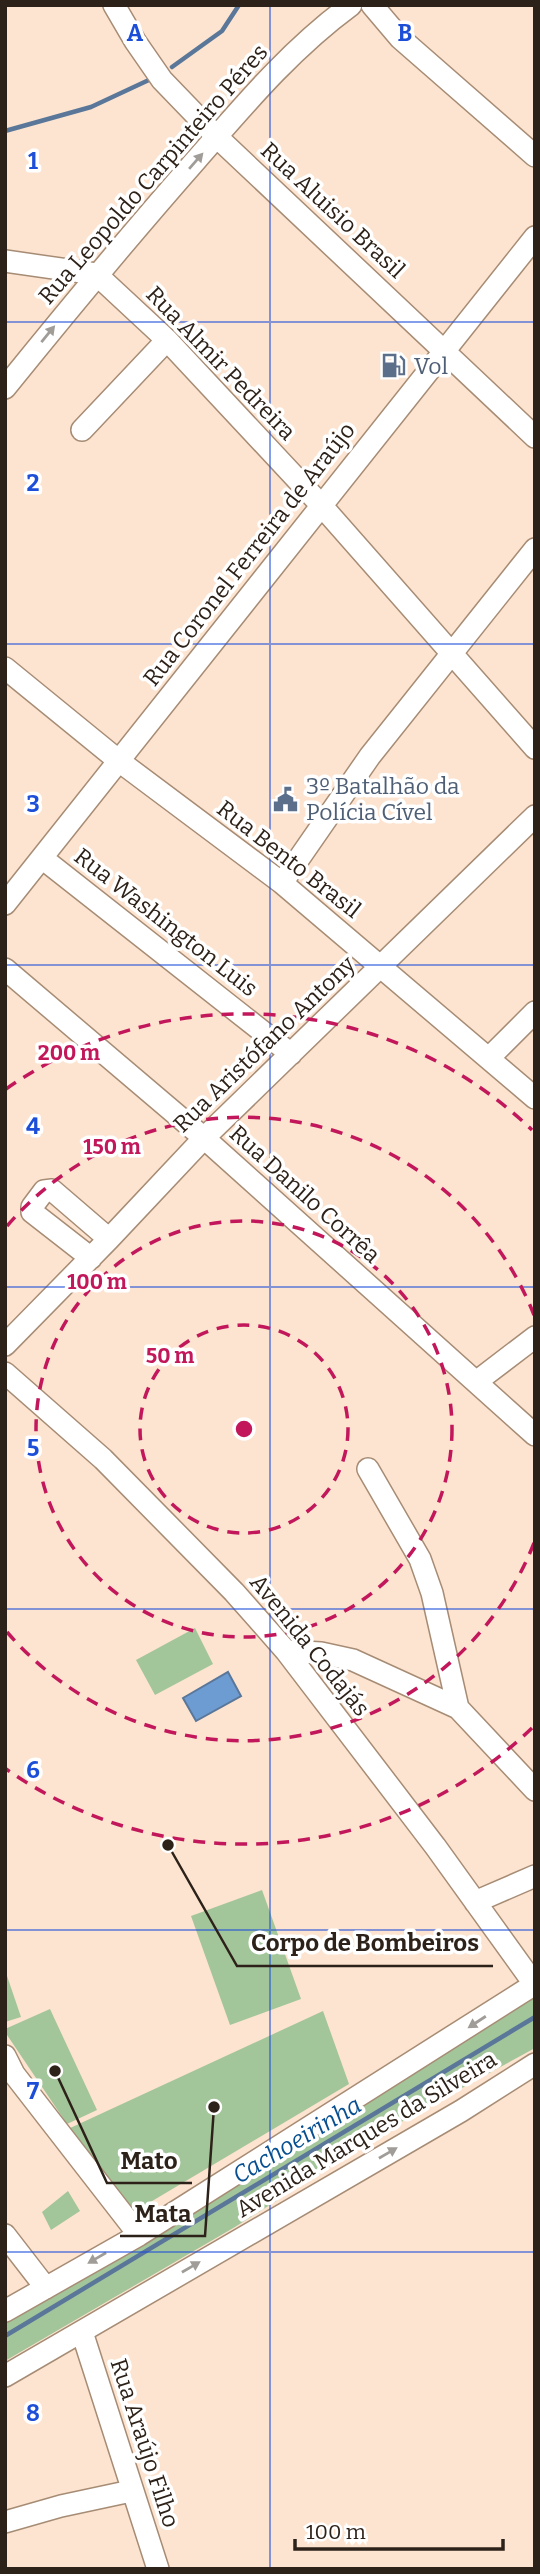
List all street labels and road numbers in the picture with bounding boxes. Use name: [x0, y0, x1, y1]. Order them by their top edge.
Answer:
street label: Rua Leopoldo Carpinteiro Péres: [32, 38, 274, 310]
street label: Rua Aluisio Brasil: [255, 136, 411, 284]
street label: Rua Almir Pedreira: [140, 280, 302, 446]
street label: Rua Coronel Ferreira de Araújo: [137, 416, 361, 692]
street label: Rua Bento Brasil: [212, 794, 367, 924]
street label: Rua Washington Luis: [69, 842, 263, 1002]
street label: Rua Aristófano Antony: [167, 949, 361, 1138]
street label: Rua Danilo Corrêa: [224, 1119, 386, 1269]
street label: Avenida Codajás: [244, 1568, 376, 1722]
street label: Avenida Marques da Silveira: [231, 2045, 502, 2223]
street label: Rua Araújo Filho: [105, 2355, 185, 2531]

